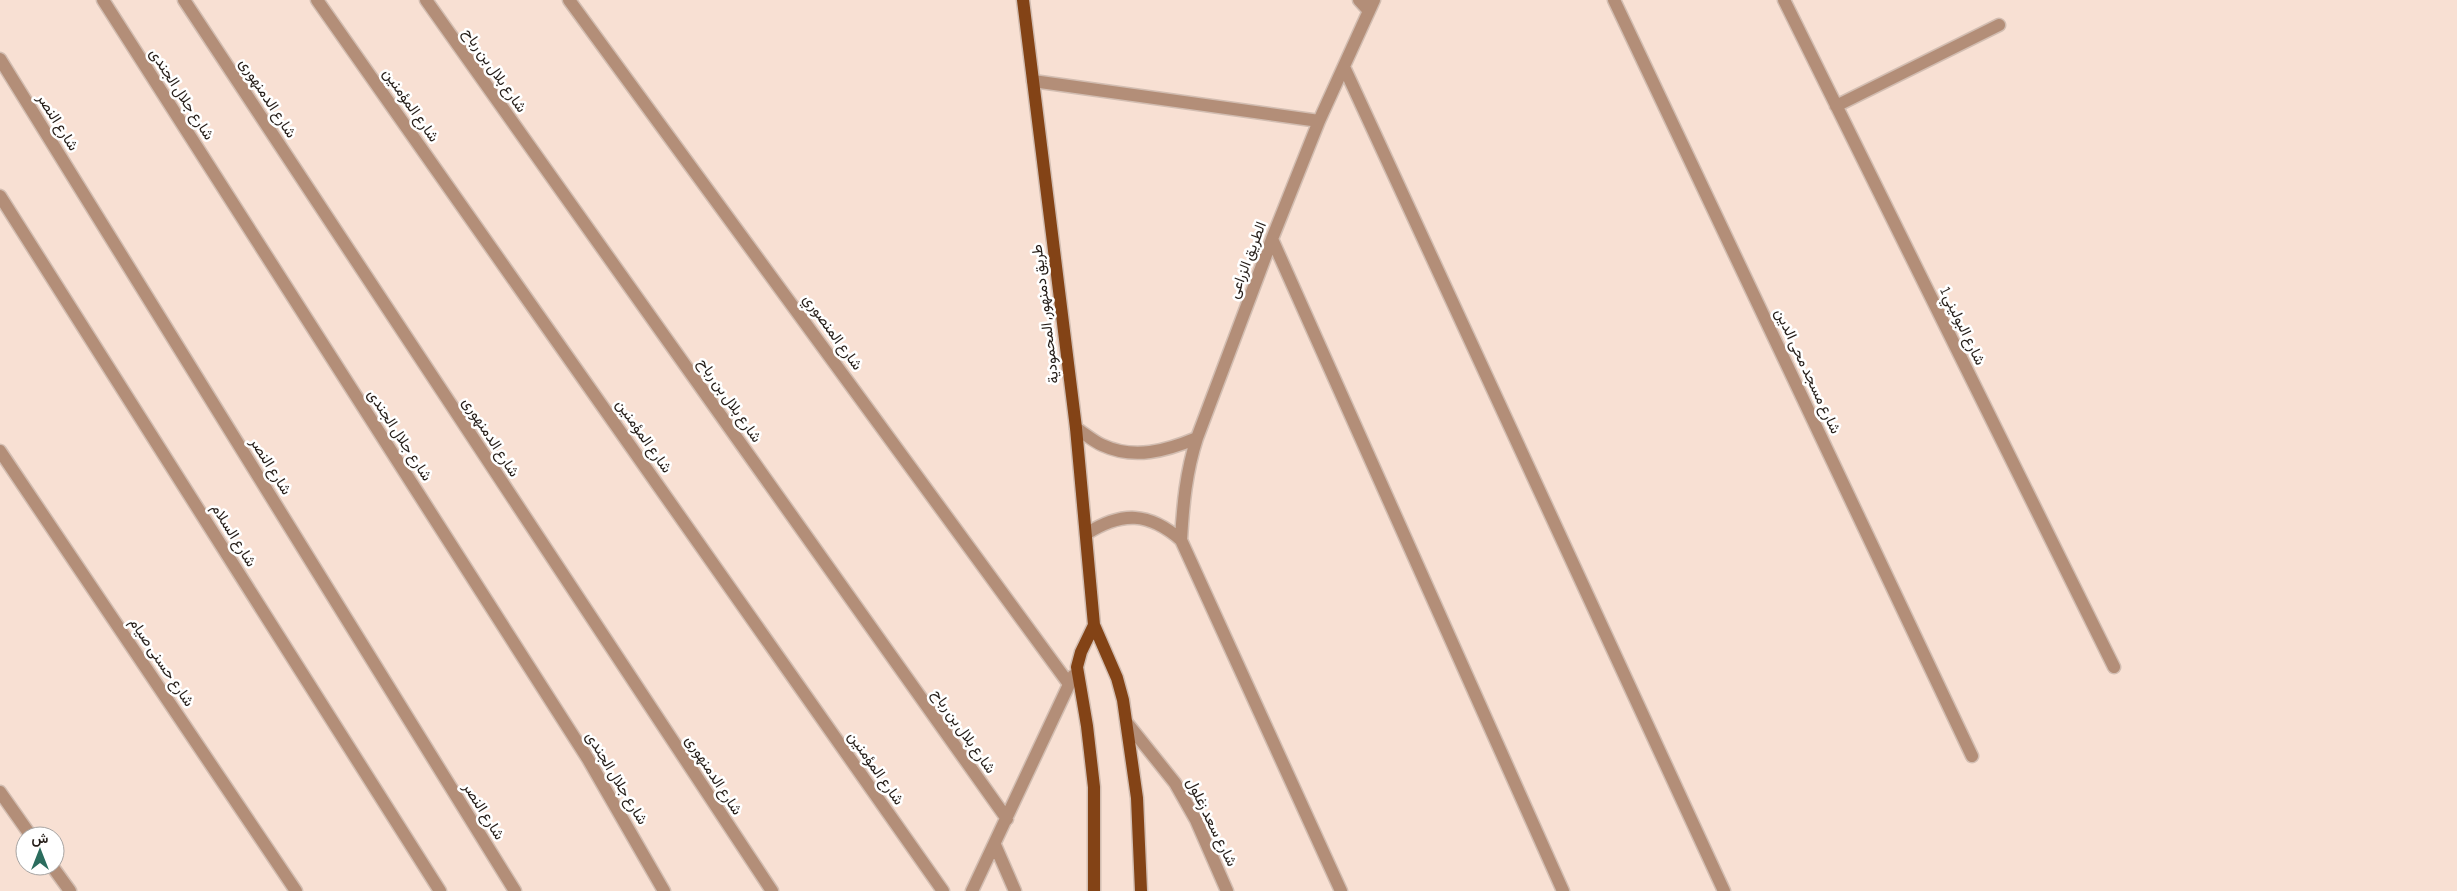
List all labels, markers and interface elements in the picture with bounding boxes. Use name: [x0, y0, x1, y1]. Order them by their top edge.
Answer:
street label: شارع بلال بن رباح: [458, 24, 531, 117]
street label: شارع جلال الجندى: [144, 45, 218, 144]
street label: شارع الدمنهورى: [234, 55, 300, 142]
street label: شارع المؤمنين: [377, 65, 443, 146]
street label: شارع النصر: [31, 89, 83, 155]
street label: الطريق الزراعى: [1224, 219, 1271, 301]
street label: طريق دمنهور, المحمودية: [1027, 243, 1063, 385]
street label: شارع البوليني 1: [1933, 284, 1990, 370]
street label: شارع المنصوري: [796, 291, 867, 376]
street label: شارع مسجد محى الدين: [1769, 306, 1845, 437]
street label: شارع بلال بن رباح: [693, 354, 766, 447]
street label: شارع جلال الجندى: [362, 386, 436, 485]
street label: شارع الدمنهورى: [457, 394, 523, 481]
street label: شارع المؤمنين: [610, 396, 676, 477]
street label: شارع النصر: [244, 433, 296, 499]
street label: شارع السلام: [206, 500, 261, 571]
street label: شارع حسنى صيام: [124, 614, 198, 711]
street label: شارع بلال بن رباح: [927, 685, 1000, 778]
street label: شارع جلال الجندى: [580, 728, 652, 829]
street label: شارع المؤمنين: [842, 728, 908, 809]
street label: شارع الدمنهورى: [680, 732, 746, 819]
street label: شارع سعد زغلول: [1181, 775, 1241, 870]
street label: شارع النصر: [457, 778, 509, 844]
north arrow: [15, 826, 65, 876]
text: ش: [32, 830, 49, 847]

